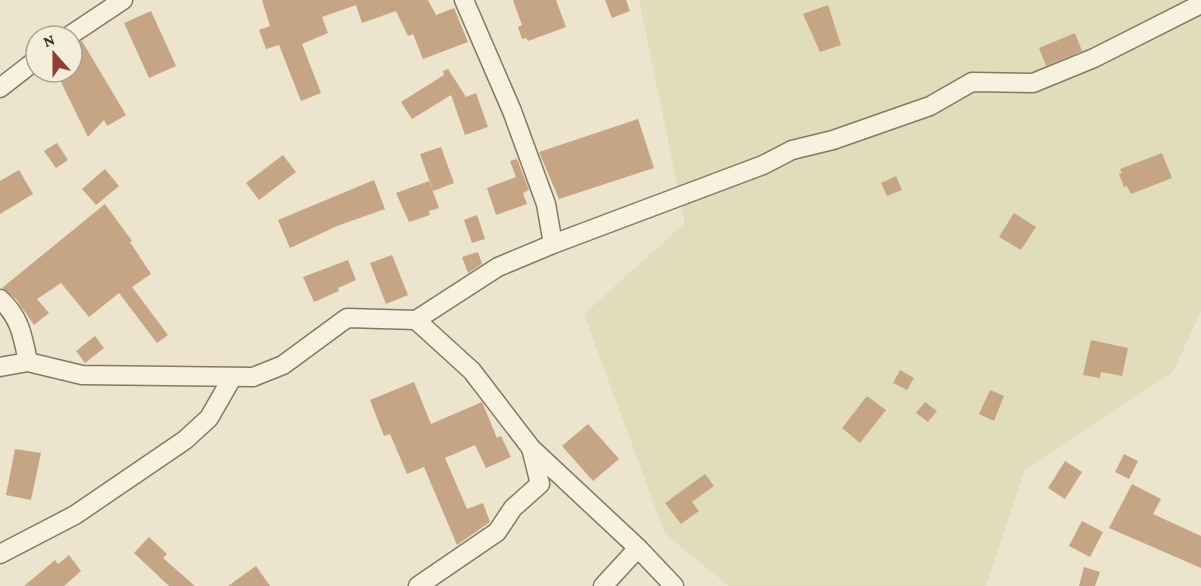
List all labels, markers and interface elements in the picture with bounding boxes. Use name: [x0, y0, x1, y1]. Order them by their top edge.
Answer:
north arrow: [24, 24, 84, 84]
text: N: [41, 31, 57, 50]

